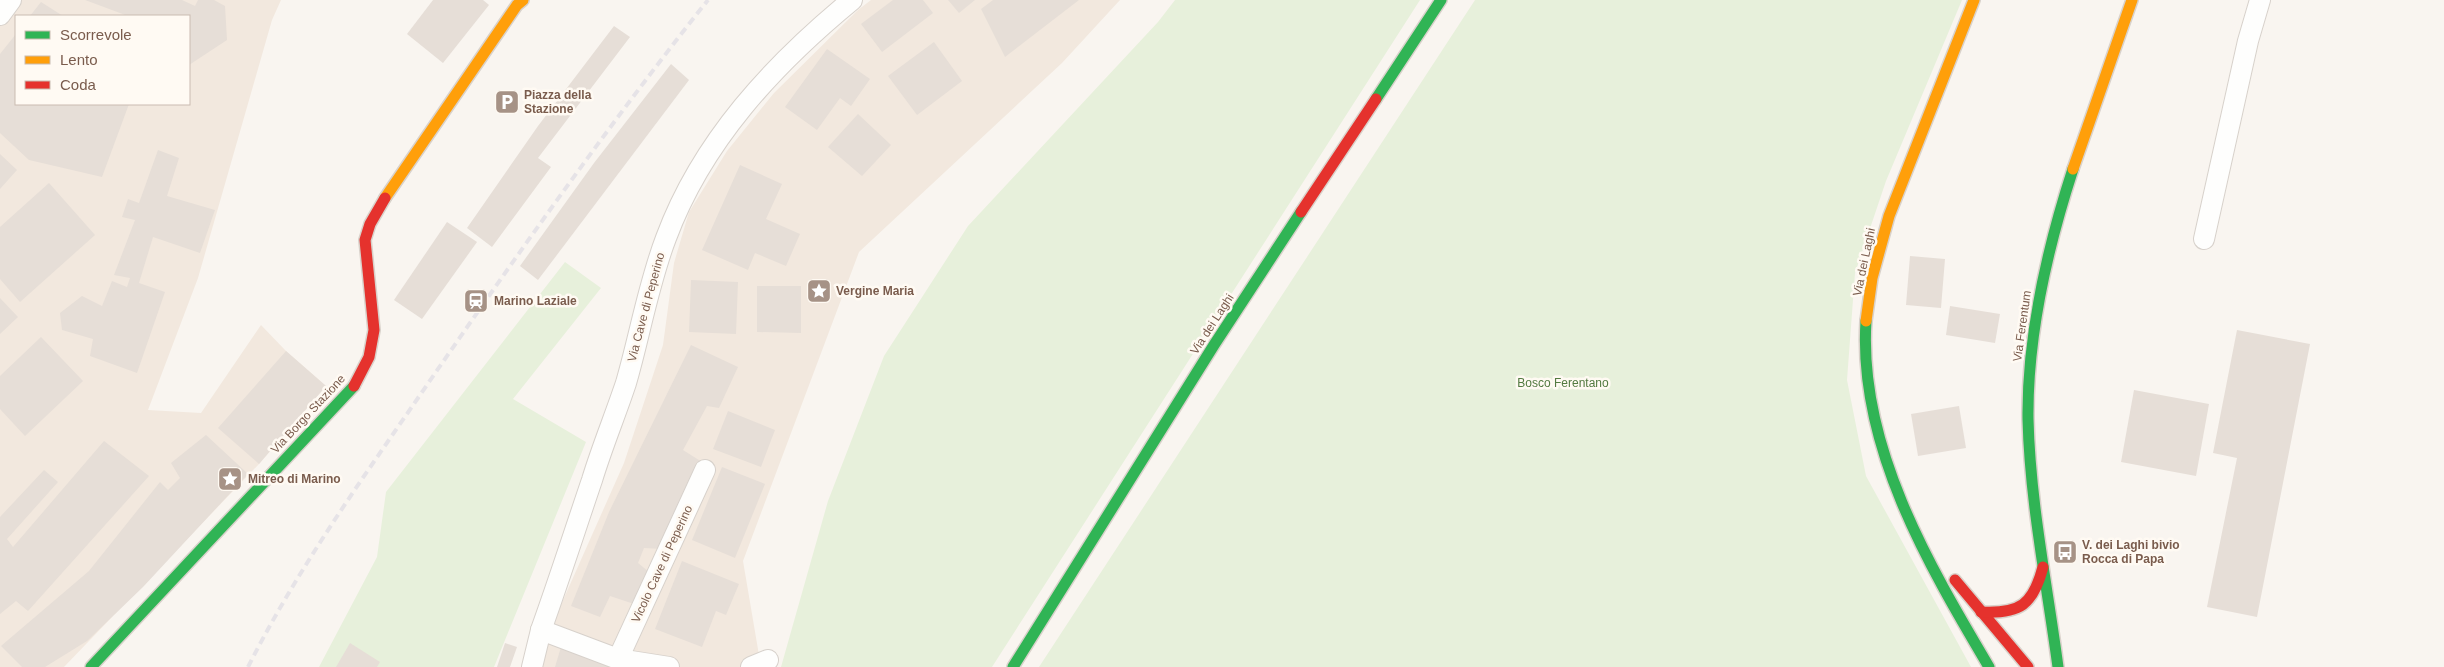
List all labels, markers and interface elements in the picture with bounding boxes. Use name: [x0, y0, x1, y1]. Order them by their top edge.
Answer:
legend: [15, 15, 190, 105]
text: Scorrevole: [60, 26, 132, 43]
text: Lento: [60, 51, 98, 68]
text: Coda: [60, 76, 97, 93]
place label: Piazza della Stazione: [524, 88, 592, 116]
parking icon: Piazza della Stazione: [494, 89, 520, 115]
street label: Via dei Laghi: [1850, 227, 1878, 297]
street label: Via Cave di Peperino: [625, 251, 667, 363]
place icon: Vergine Maria: [806, 278, 832, 304]
place label: Vergine Maria: [836, 284, 914, 298]
station icon: Marino Laziale: [463, 288, 489, 314]
street label: Via Ferentum: [2010, 289, 2034, 363]
street label: Via dei Laghi: [1187, 291, 1237, 357]
place label: Marino Laziale: [494, 294, 577, 308]
street label: Via Borgo Stazione: [268, 371, 348, 456]
park label: Bosco Ferentano: [1517, 376, 1609, 390]
place icon: Mitreo di Marino: [217, 466, 243, 492]
place label: Mitreo di Marino: [248, 472, 341, 486]
street label: Vicolo Cave di Peperino: [629, 503, 695, 625]
place label: V. dei Laghi bivio Rocca di Papa: [2082, 538, 2180, 566]
bus stop icon: V. dei Laghi bivio Rocca di Papa: [2052, 539, 2078, 565]

